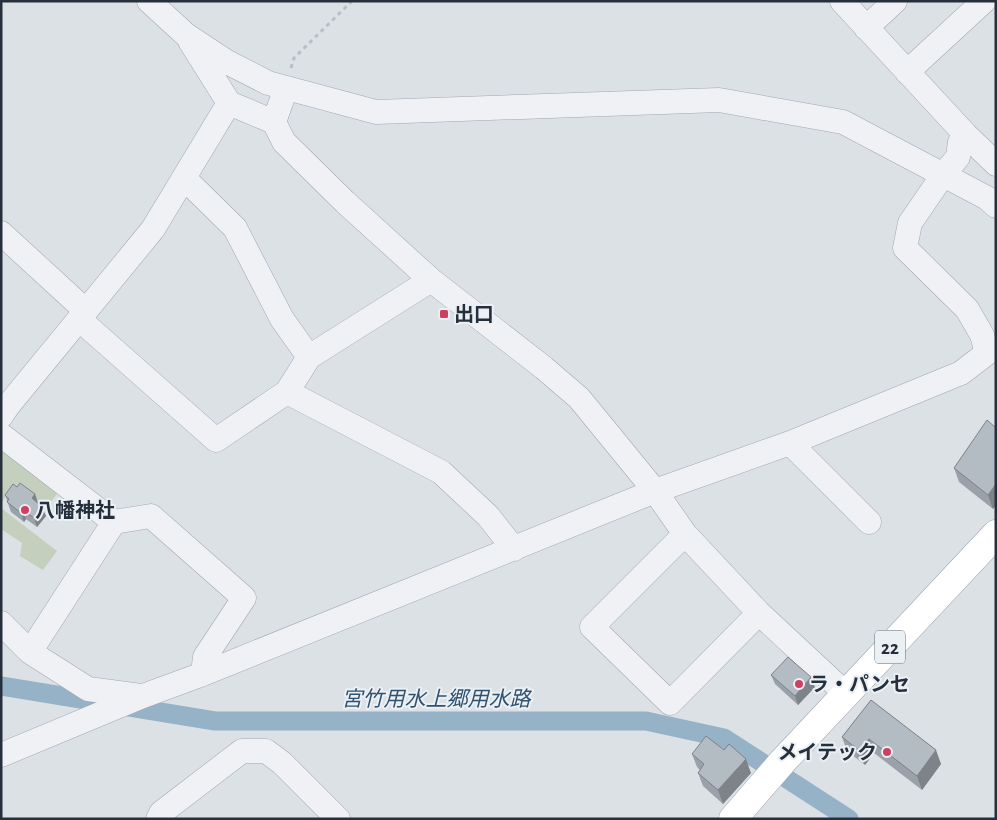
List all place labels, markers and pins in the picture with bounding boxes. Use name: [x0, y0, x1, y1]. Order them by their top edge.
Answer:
place label: 出口: [454, 304, 494, 325]
marker: 出口: [438, 308, 450, 320]
place label: 八幡神社: [35, 499, 115, 521]
marker: 八幡神社: [19, 504, 31, 516]
place label: ラ・パンセ: [809, 674, 910, 695]
marker: ラ・パンセ: [793, 678, 805, 690]
place label: メイテック: [777, 742, 877, 763]
marker: メイテック: [881, 746, 893, 758]

